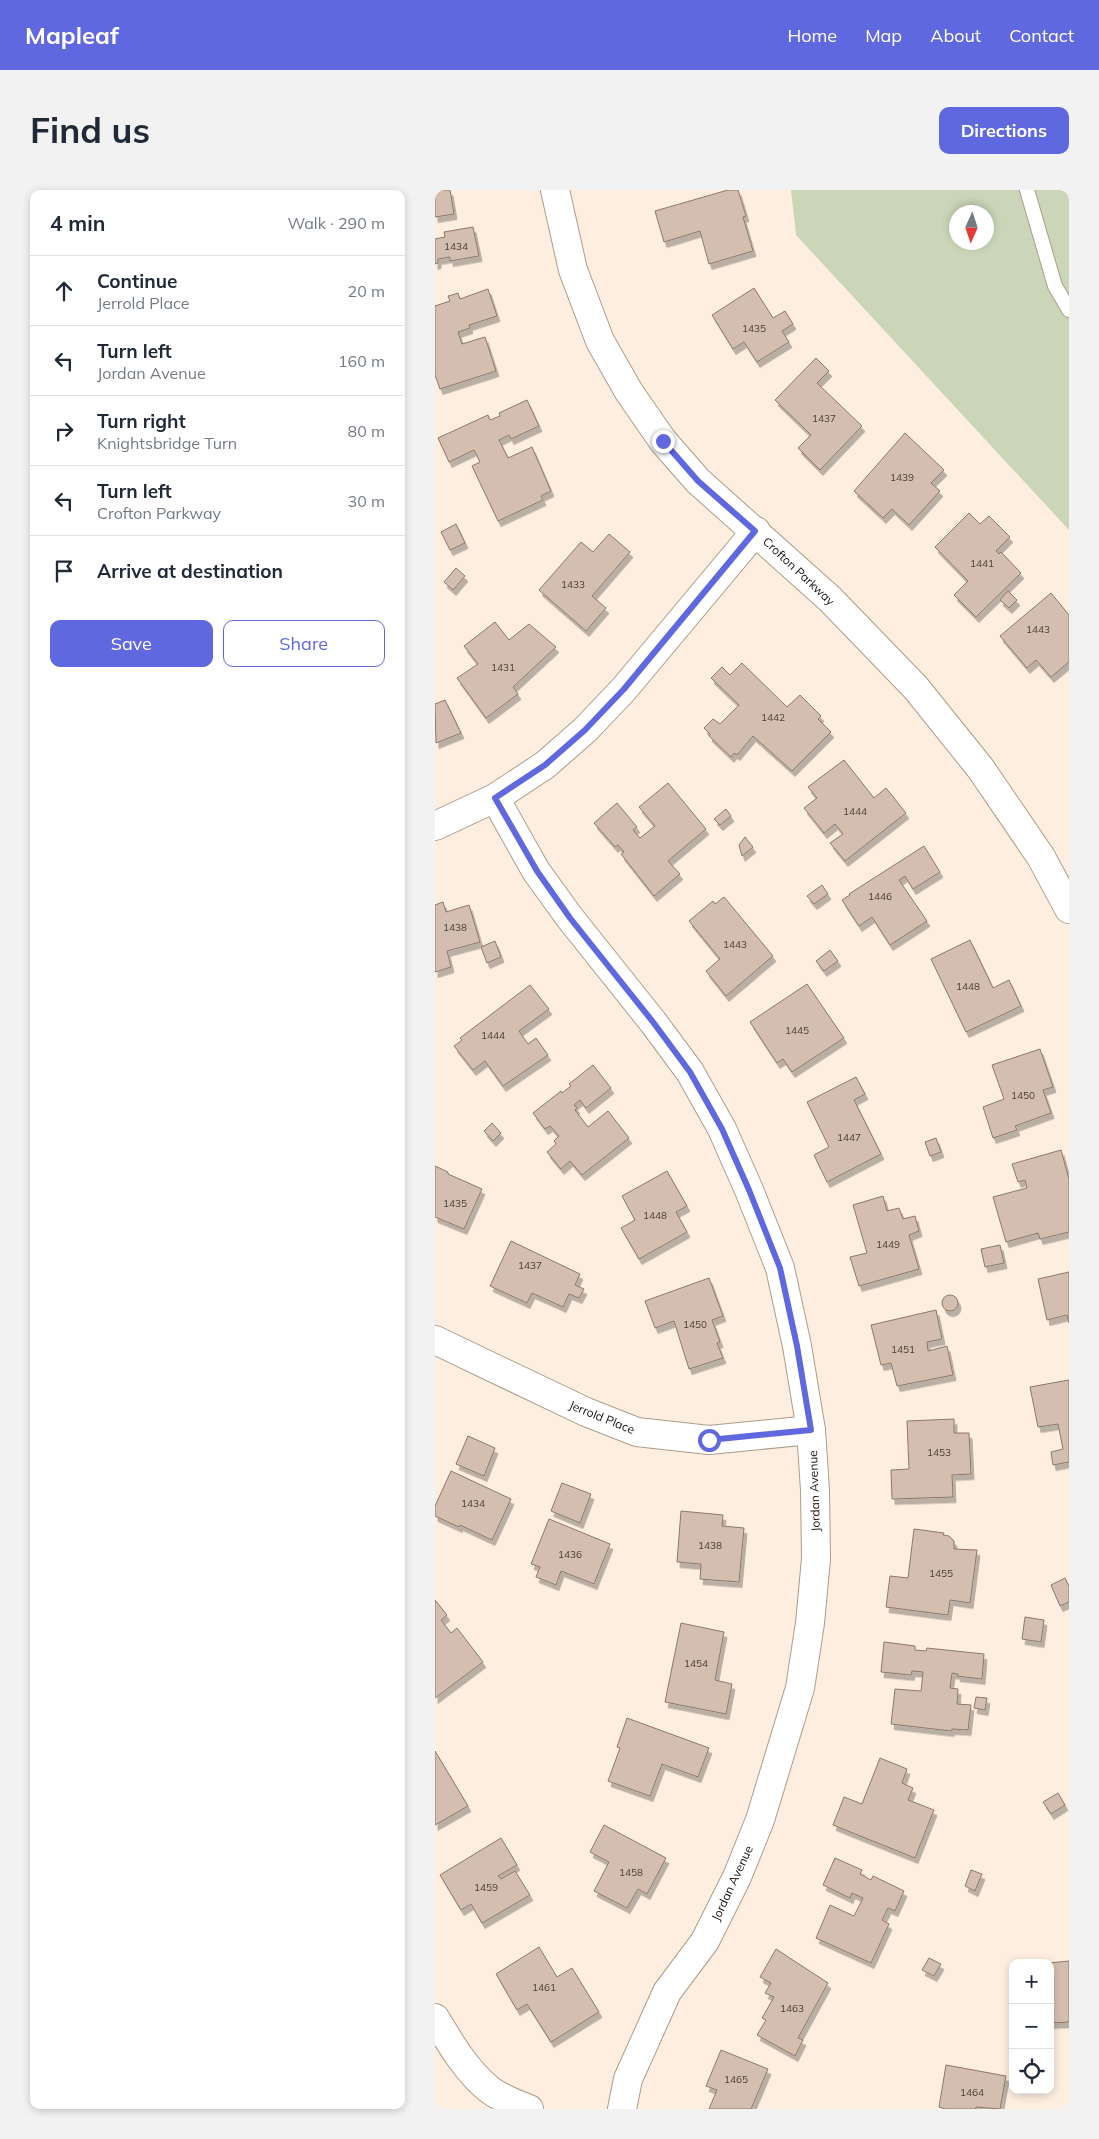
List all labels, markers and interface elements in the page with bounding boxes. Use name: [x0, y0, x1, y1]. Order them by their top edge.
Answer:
text: Mapleaf: [25, 20, 119, 50]
text: Home: [787, 24, 837, 47]
text: Map: [865, 24, 902, 47]
text: About: [930, 24, 981, 47]
text: Contact: [1009, 24, 1074, 47]
button: Directions: [939, 107, 1069, 154]
text: Find us: [30, 108, 150, 152]
north arrow: [949, 205, 994, 250]
text: 4 min: [50, 210, 105, 236]
text: Walk · 290 m: [287, 213, 385, 233]
house number: 1434: [444, 240, 468, 253]
text: Continue: [97, 269, 177, 293]
icon: ahead: [50, 277, 78, 305]
text: 20 m: [348, 281, 385, 301]
text: Jerrold Place: [97, 293, 190, 313]
house number: 1435: [742, 322, 766, 335]
text: Turn left: [97, 339, 172, 363]
icon: left: [50, 347, 78, 375]
text: 160 m: [338, 351, 385, 371]
text: Jordan Avenue: [97, 363, 206, 383]
text: Turn right: [97, 409, 186, 433]
house number: 1437: [812, 412, 836, 425]
icon: right: [50, 417, 78, 445]
text: 80 m: [348, 421, 385, 441]
route end: [652, 430, 675, 453]
text: Knightsbridge Turn: [97, 433, 237, 453]
house number: 1439: [890, 471, 914, 484]
text: Turn left: [97, 479, 172, 503]
icon: left: [50, 487, 78, 515]
text: 30 m: [348, 491, 385, 511]
text: Crofton Parkway: [97, 503, 221, 523]
street label: Crofton Parkway: [760, 534, 839, 609]
icon: arrive: [50, 557, 78, 585]
house number: 1441: [970, 557, 994, 570]
text: Arrive at destination: [97, 559, 283, 583]
house number: 1433: [561, 578, 585, 591]
button: Save: [50, 620, 213, 667]
button: Share: [223, 620, 385, 667]
house number: 1443: [1026, 623, 1050, 636]
house number: 1431: [491, 661, 515, 674]
house number: 1442: [761, 711, 785, 724]
house number: 1444: [843, 805, 867, 818]
house number: 1446: [868, 890, 892, 903]
house number: 1438: [443, 921, 467, 934]
house number: 1443: [723, 938, 747, 951]
house number: 1448: [956, 980, 980, 993]
house number: 1445: [785, 1024, 809, 1037]
house number: 1444: [481, 1029, 505, 1042]
house number: 1450: [1011, 1089, 1035, 1102]
house number: 1447: [837, 1131, 861, 1144]
house number: 1435: [443, 1197, 467, 1210]
house number: 1448: [643, 1209, 667, 1222]
house number: 1449: [876, 1238, 900, 1251]
house number: 1437: [518, 1259, 542, 1272]
house number: 1450: [683, 1318, 707, 1331]
house number: 1451: [891, 1343, 915, 1356]
street label: Jerrold Place: [567, 1397, 637, 1437]
route start: [698, 1429, 721, 1452]
house number: 1453: [927, 1446, 951, 1459]
street label: Jordan Avenue: [805, 1450, 823, 1532]
house number: 1434: [461, 1497, 485, 1510]
house number: 1438: [698, 1539, 722, 1552]
house number: 1436: [558, 1548, 582, 1561]
house number: 1455: [929, 1567, 953, 1580]
house number: 1454: [684, 1657, 708, 1670]
street label: Jordan Avenue: [708, 1843, 756, 1923]
house number: 1458: [619, 1866, 643, 1879]
house number: 1459: [474, 1881, 498, 1894]
map controls: [1009, 1959, 1054, 2094]
button: +: [1009, 1959, 1054, 2004]
house number: 1461: [532, 1981, 556, 1994]
house number: 1463: [780, 2002, 804, 2015]
button: −: [1009, 2004, 1054, 2049]
button: locate: [1009, 2049, 1054, 2094]
house number: 1465: [724, 2073, 748, 2086]
house number: 1464: [960, 2086, 984, 2099]

